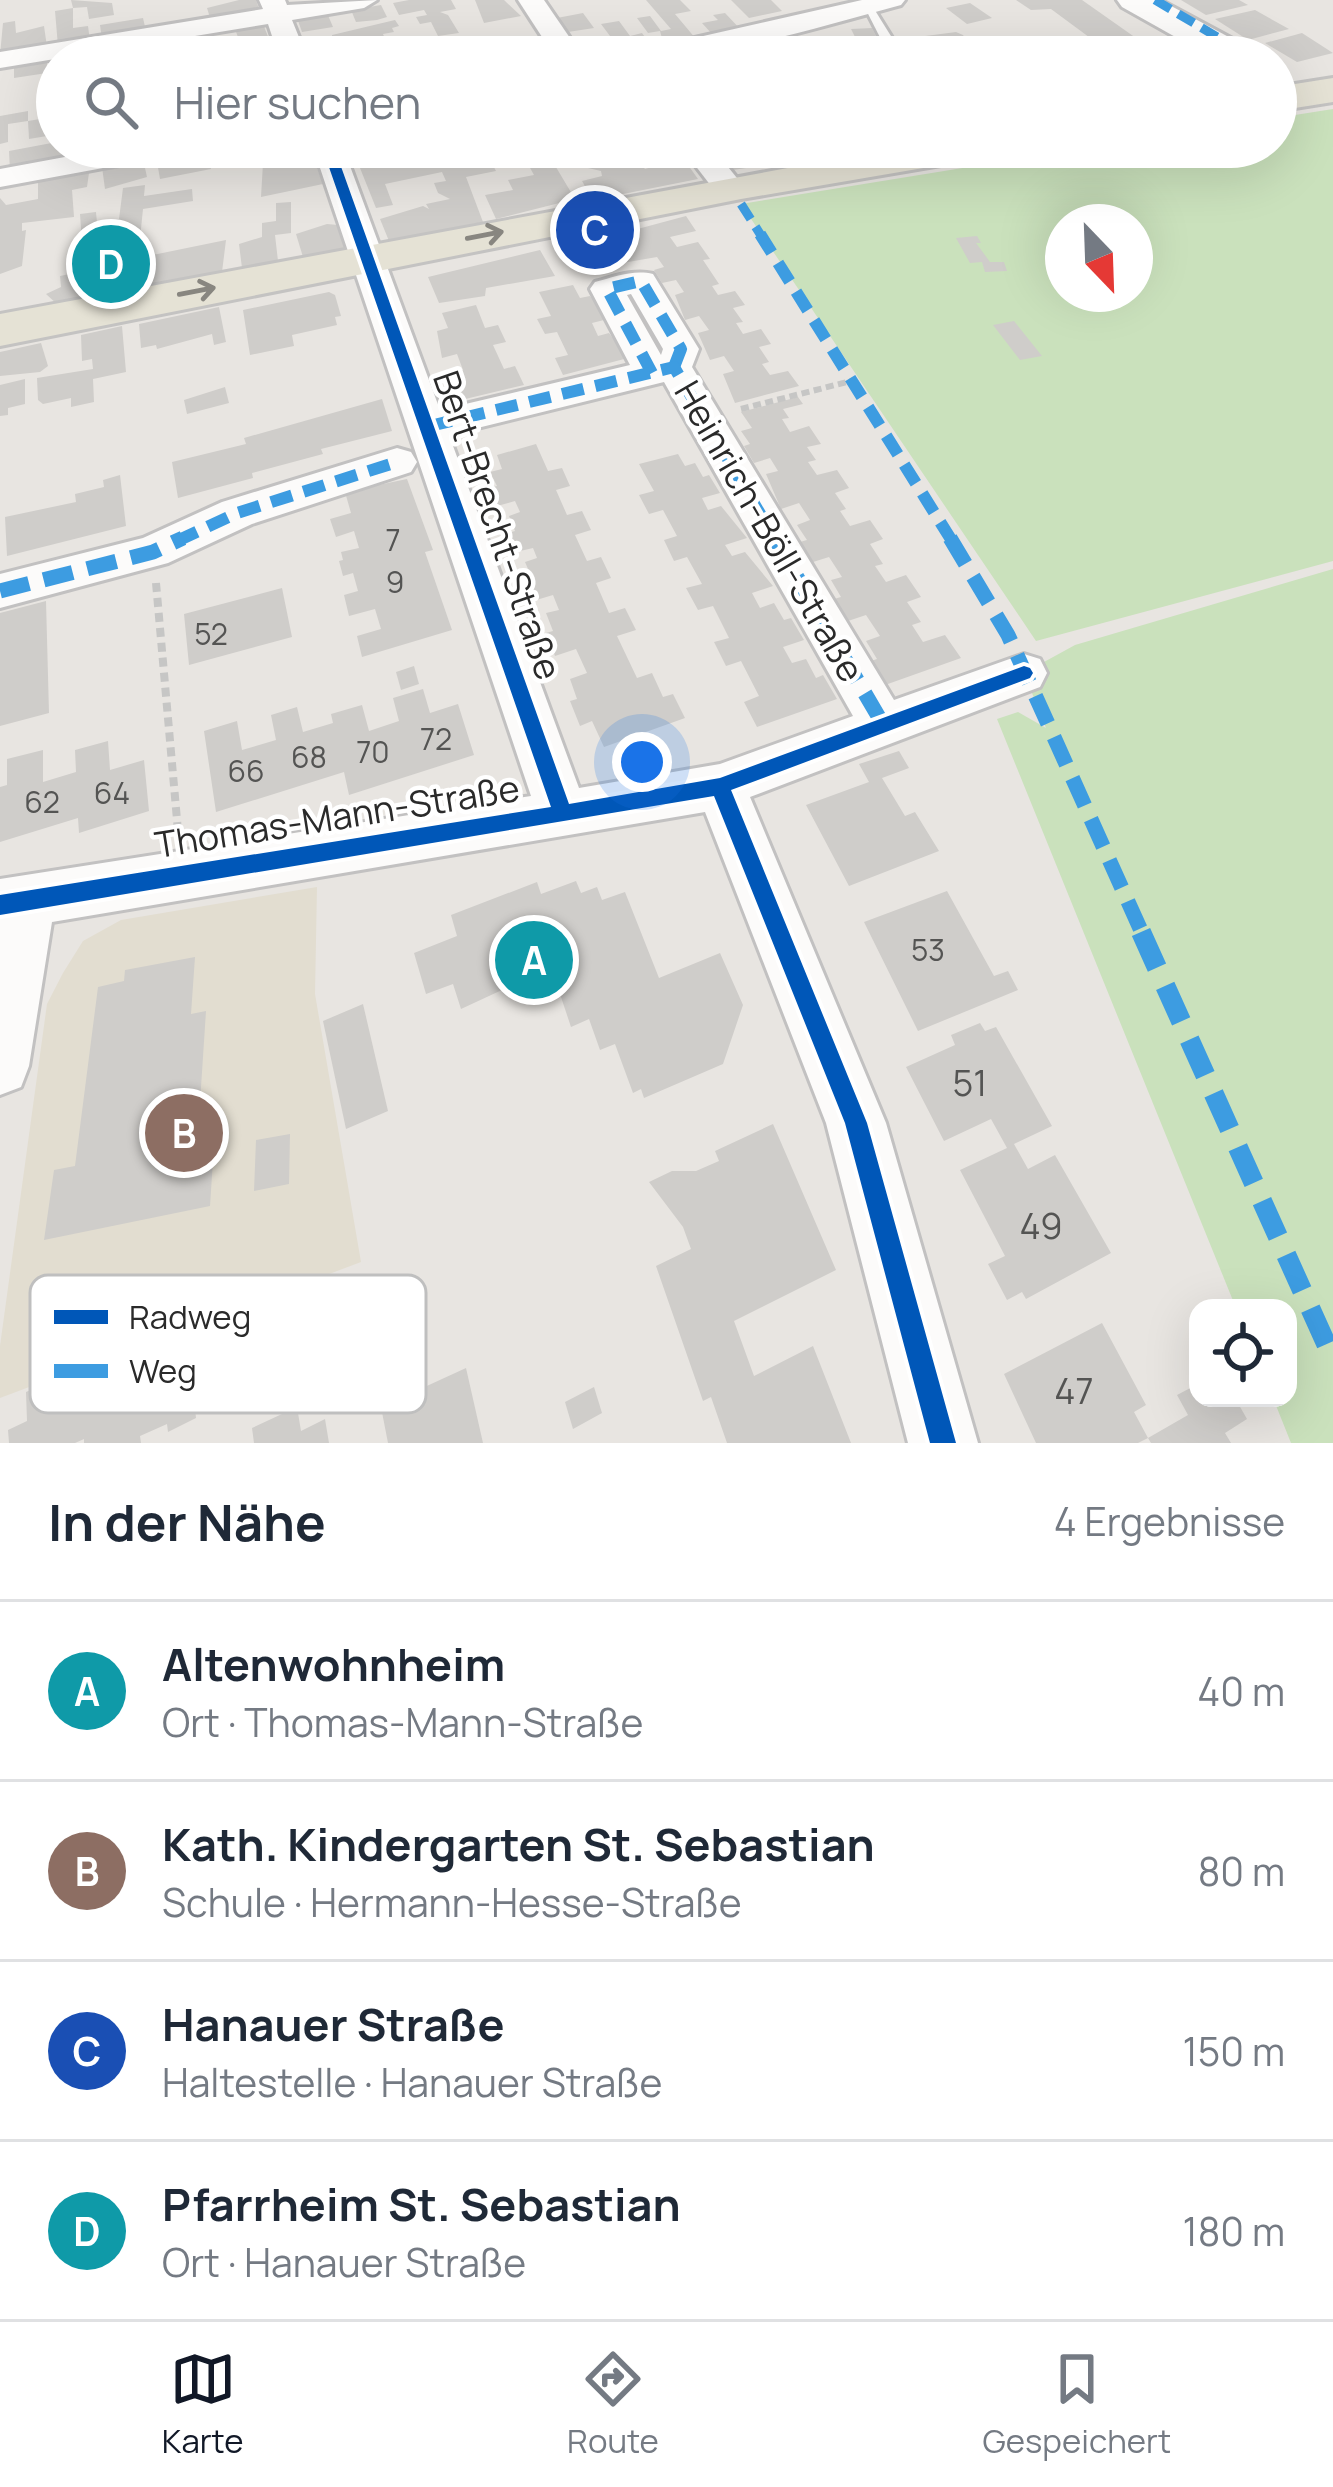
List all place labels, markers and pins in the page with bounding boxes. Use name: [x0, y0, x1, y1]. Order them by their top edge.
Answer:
pin: C: [556, 185, 634, 275]
pin: D: [72, 219, 150, 309]
pin: A: [495, 915, 573, 1005]
pin: B: [145, 1088, 223, 1178]

